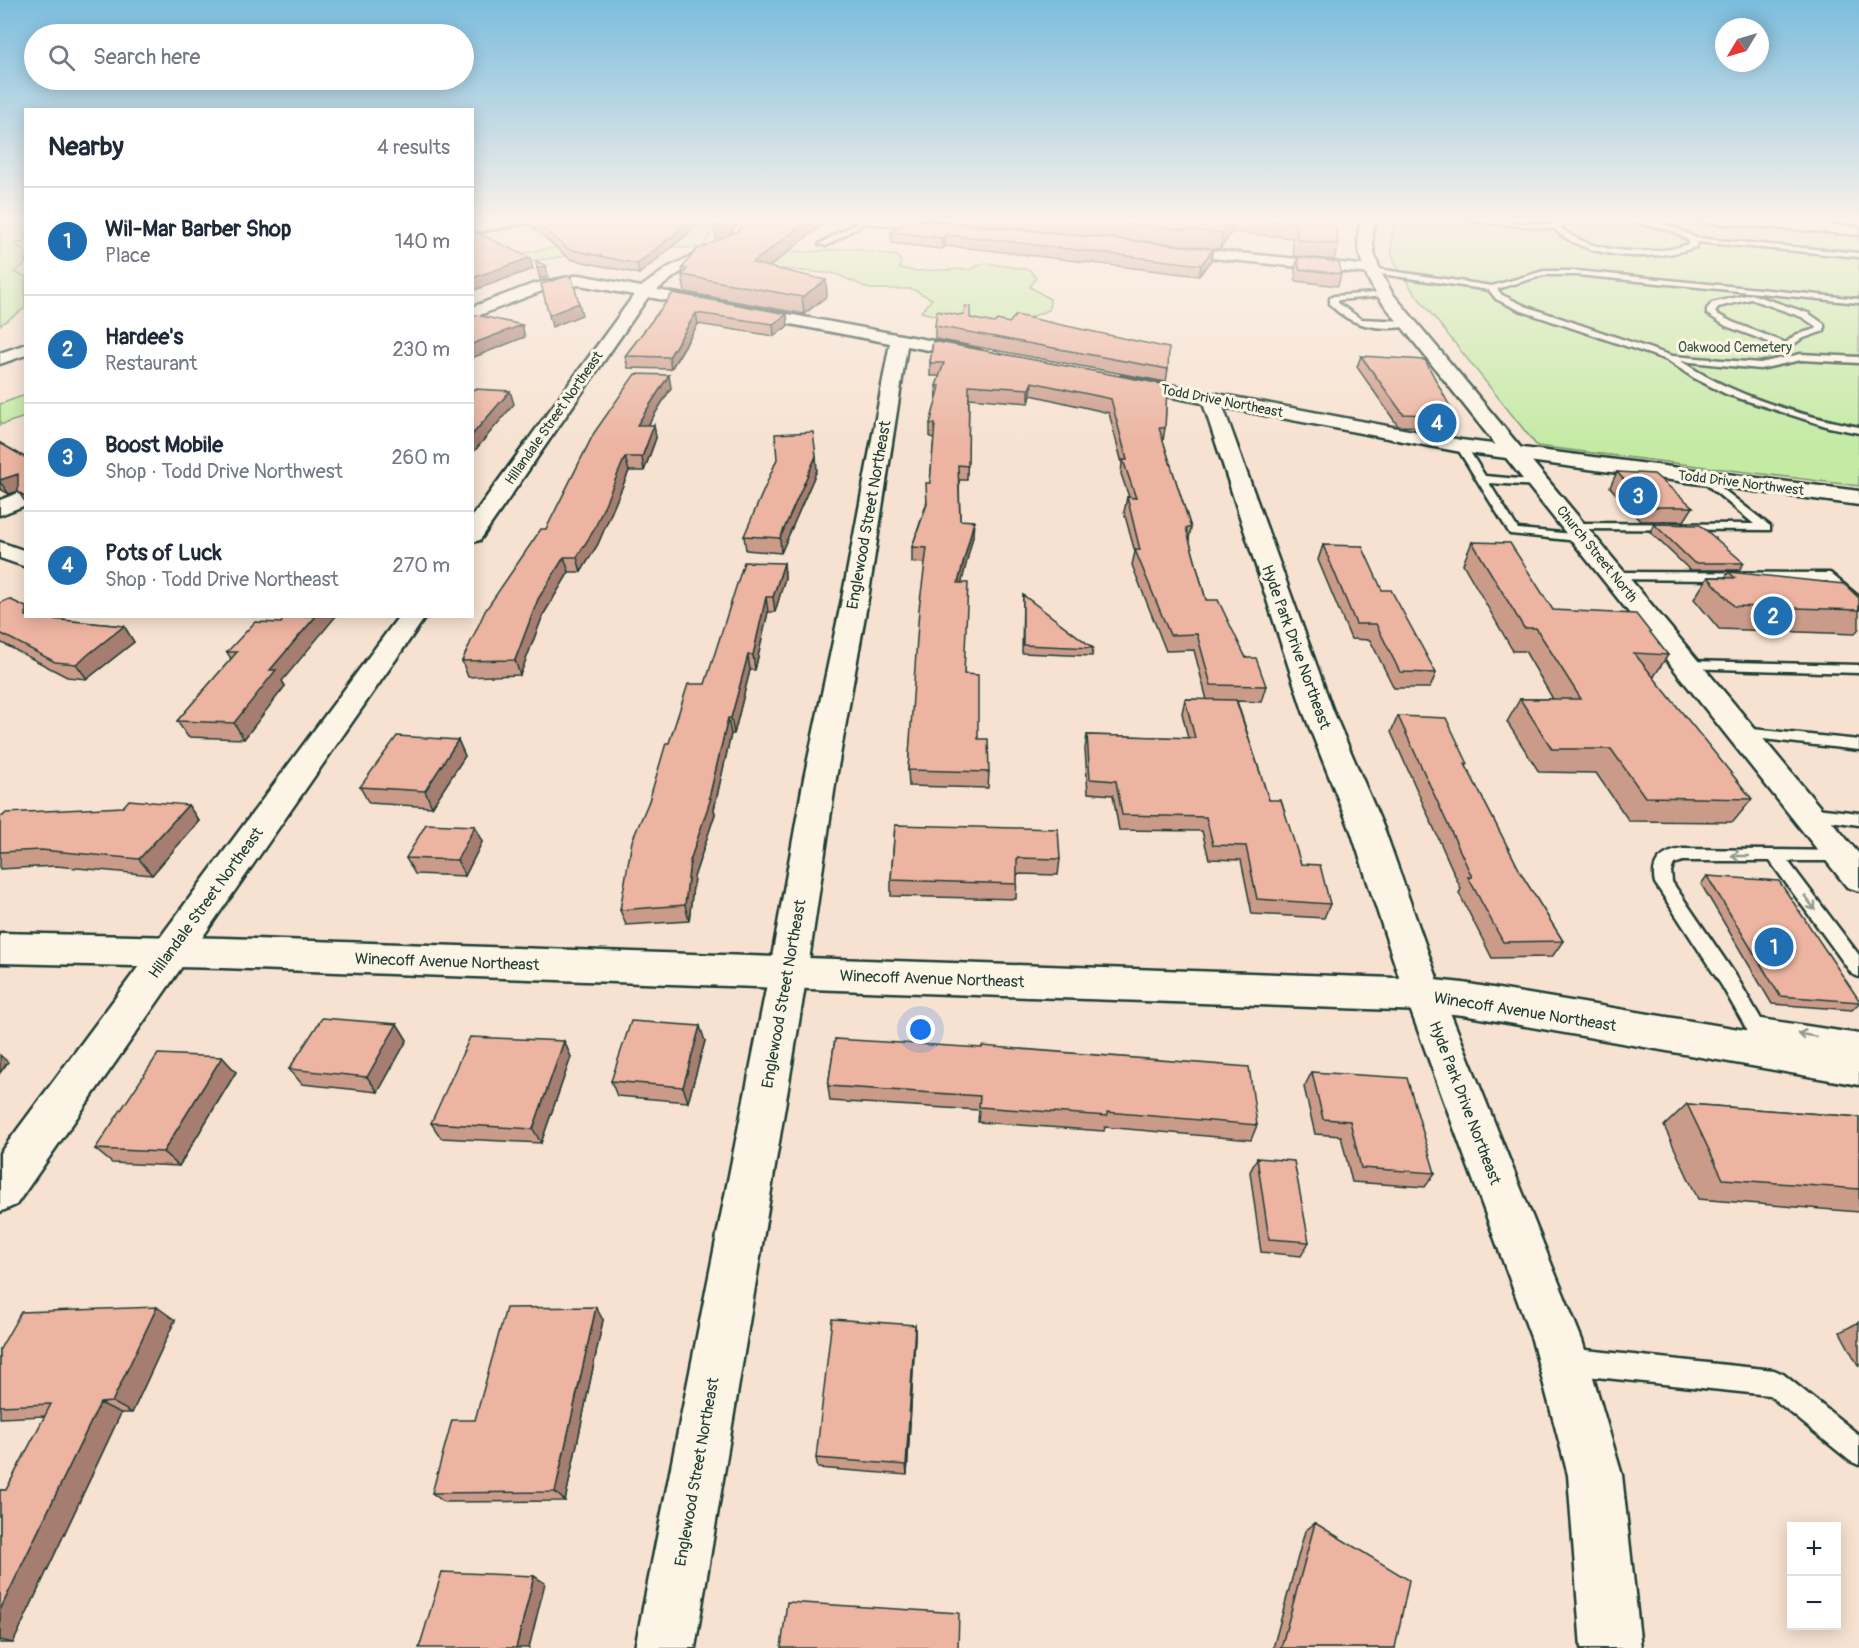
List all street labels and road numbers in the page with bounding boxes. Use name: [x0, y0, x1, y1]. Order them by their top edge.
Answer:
street label: Hillandale Street Northeast: [501, 348, 607, 488]
street label: Todd Drive Northeast: [1160, 381, 1285, 421]
street label: Englewood Street Northeast: [843, 419, 896, 611]
street label: Todd Drive Northwest: [1677, 467, 1805, 499]
street label: Church Street North: [1553, 502, 1641, 606]
street label: Hyde Park Drive Northeast: [1257, 562, 1335, 732]
street label: Hillandale Street Northeast: [144, 823, 268, 982]
street label: Englewood Street Northeast: [758, 898, 811, 1090]
street label: Winecoff Avenue Northeast: [354, 949, 540, 975]
street label: Winecoff Avenue Northeast: [839, 966, 1025, 992]
street label: Winecoff Avenue Northeast: [1432, 988, 1618, 1036]
street label: Hyde Park Drive Northeast: [1425, 1018, 1506, 1188]
street label: Englewood Street Northeast: [671, 1376, 724, 1568]

